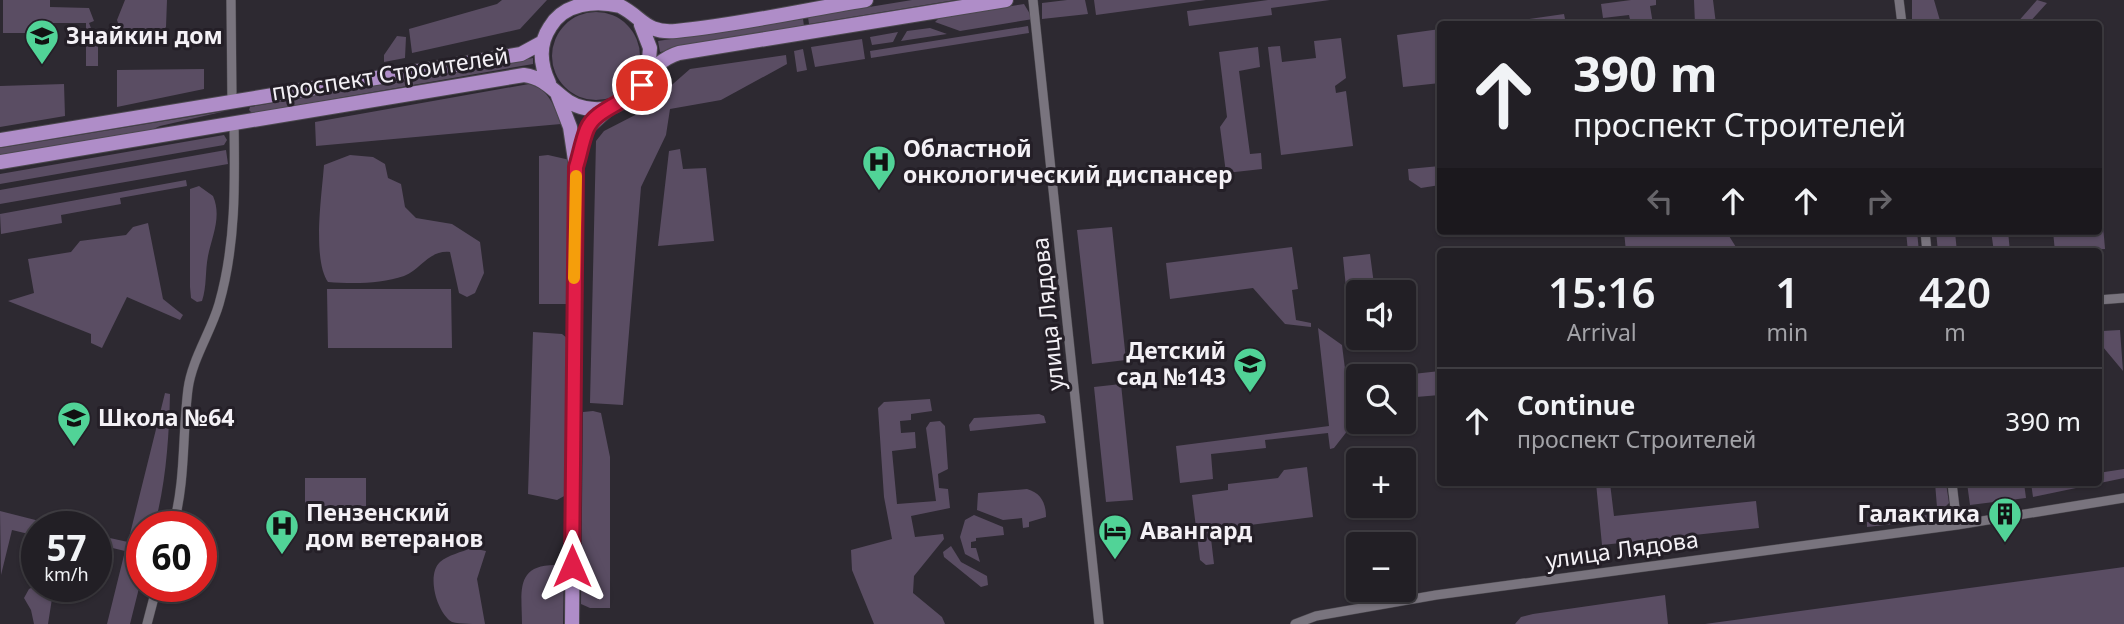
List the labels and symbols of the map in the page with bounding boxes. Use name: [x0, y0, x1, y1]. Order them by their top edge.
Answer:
school or university icon: Знайкин дом: [23, 17, 61, 66]
place label: Знайкин дом: [66, 19, 223, 51]
street label: проспект Строителей: [269, 38, 511, 108]
pin: [612, 55, 672, 115]
place label: Областной онкологический диспансер: [903, 132, 1233, 190]
hospital icon: Областной онкологический диспансер: [860, 143, 898, 192]
street label: улица Лядова: [1023, 236, 1071, 392]
place label: Детский сад №143: [1116, 334, 1226, 392]
school or university icon: Детский сад №143: [1231, 345, 1269, 394]
school or university icon: Школа №64: [55, 399, 93, 448]
place label: Школа №64: [98, 401, 235, 433]
building icon: Галактика: [1986, 495, 2024, 544]
place label: Пензенский дом ветеранов: [306, 496, 483, 554]
place label: Галактика: [1858, 497, 1980, 529]
hospital icon: Пензенский дом ветеранов: [263, 507, 301, 556]
speed limit sign: 60: [126, 511, 217, 602]
hotel icon: Авангард: [1096, 512, 1134, 561]
place label: Авангард: [1140, 514, 1252, 546]
street label: улица Лядова: [1543, 522, 1700, 576]
position arrow: [535, 529, 609, 603]

